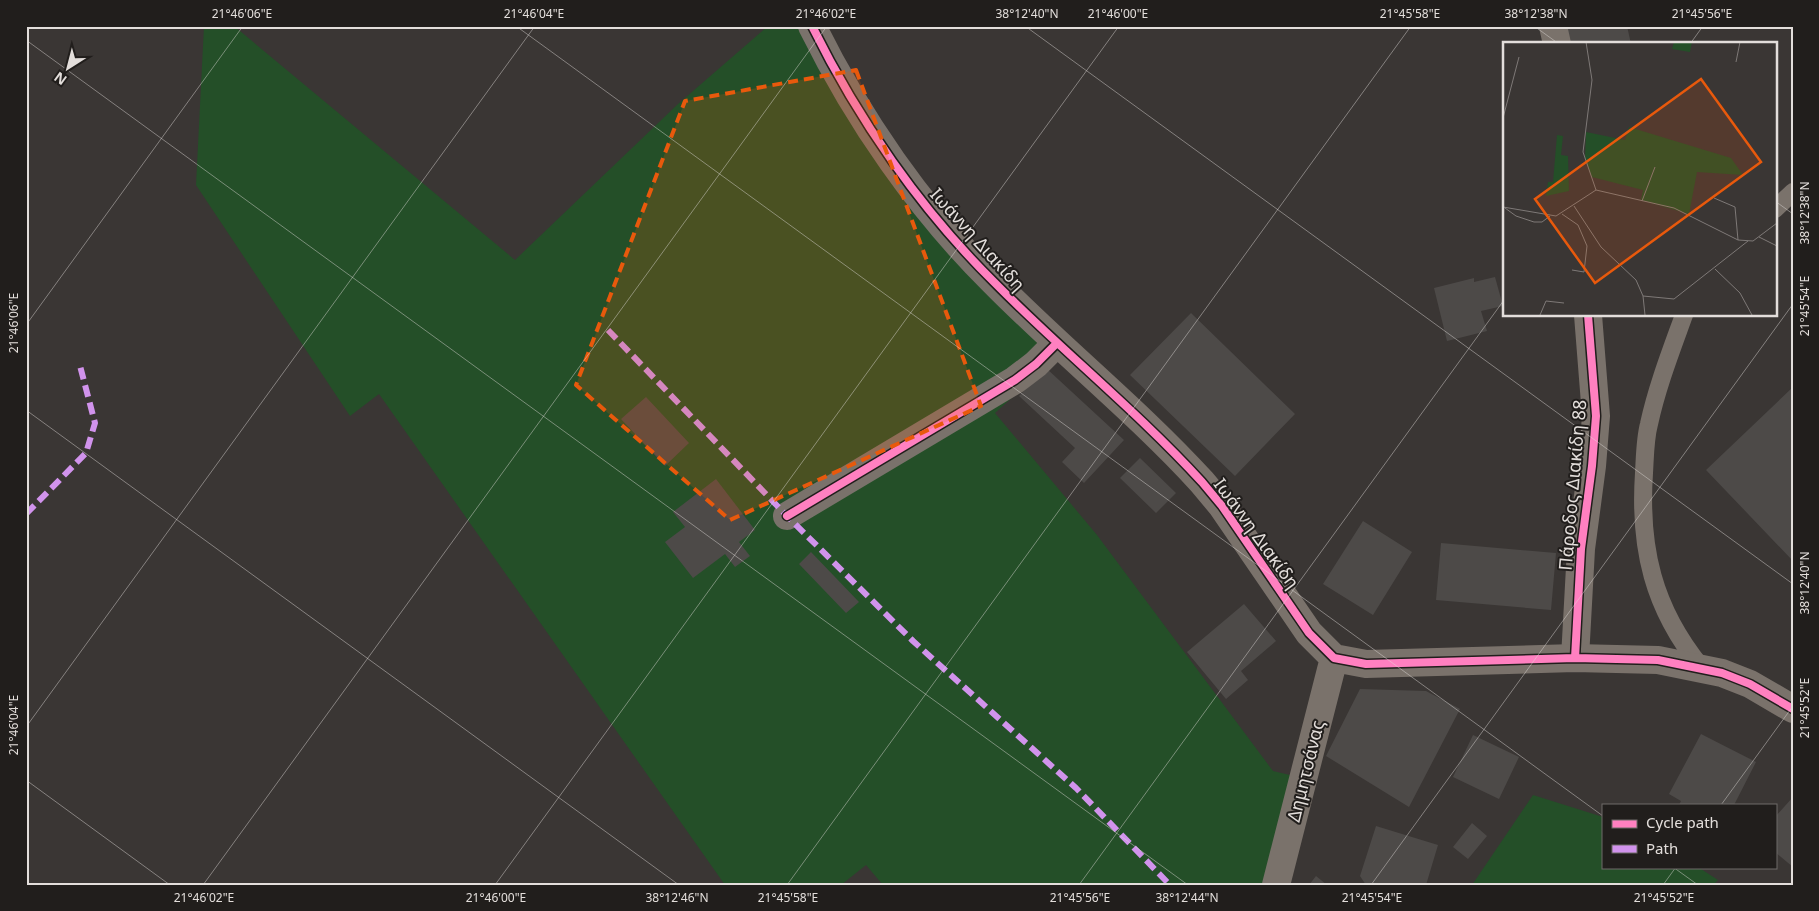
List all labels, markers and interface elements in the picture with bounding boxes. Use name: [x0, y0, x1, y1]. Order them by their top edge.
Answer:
text: 21°46'06"E: [212, 5, 272, 22]
text: 21°46'04"E: [504, 5, 564, 22]
text: 21°46'02"E: [796, 5, 856, 22]
text: 38°12'40"N: [995, 5, 1059, 22]
text: 21°46'00"E: [1088, 5, 1148, 22]
text: 21°45'58"E: [1380, 5, 1440, 22]
text: 38°12'38"N: [1504, 5, 1568, 22]
text: 21°45'56"E: [1672, 5, 1732, 22]
north arrow: [42, 42, 92, 92]
inset map: [1503, 42, 1776, 316]
text: N: [50, 68, 70, 90]
text: 38°12'38"N: [1796, 181, 1813, 245]
street label: Ιωάννη Διακίδη: [925, 182, 1031, 296]
text: 21°45'54"E: [1796, 276, 1813, 336]
text: 21°46'06"E: [5, 293, 22, 353]
street label: Πάροδος Διακίδη 88: [1553, 399, 1591, 571]
street label: Ιωάννη Διακίδη: [1209, 473, 1305, 593]
text: 38°12'40"N: [1796, 551, 1813, 615]
text: 21°45'52"E: [1796, 678, 1813, 738]
text: 21°46'04"E: [5, 695, 22, 755]
street label: Δημητσάνας: [1281, 717, 1329, 824]
legend: [1602, 804, 1776, 868]
text: Cycle path: [1646, 812, 1719, 832]
text: Path: [1646, 838, 1678, 858]
text: 21°46'02"E: [174, 889, 234, 906]
text: 21°46'00"E: [466, 889, 526, 906]
text: 38°12'46"N: [645, 889, 709, 906]
text: 21°45'58"E: [758, 889, 818, 906]
text: 21°45'56"E: [1050, 889, 1110, 906]
text: 38°12'44"N: [1155, 889, 1219, 906]
text: 21°45'54"E: [1342, 889, 1402, 906]
text: 21°45'52"E: [1634, 889, 1694, 906]

